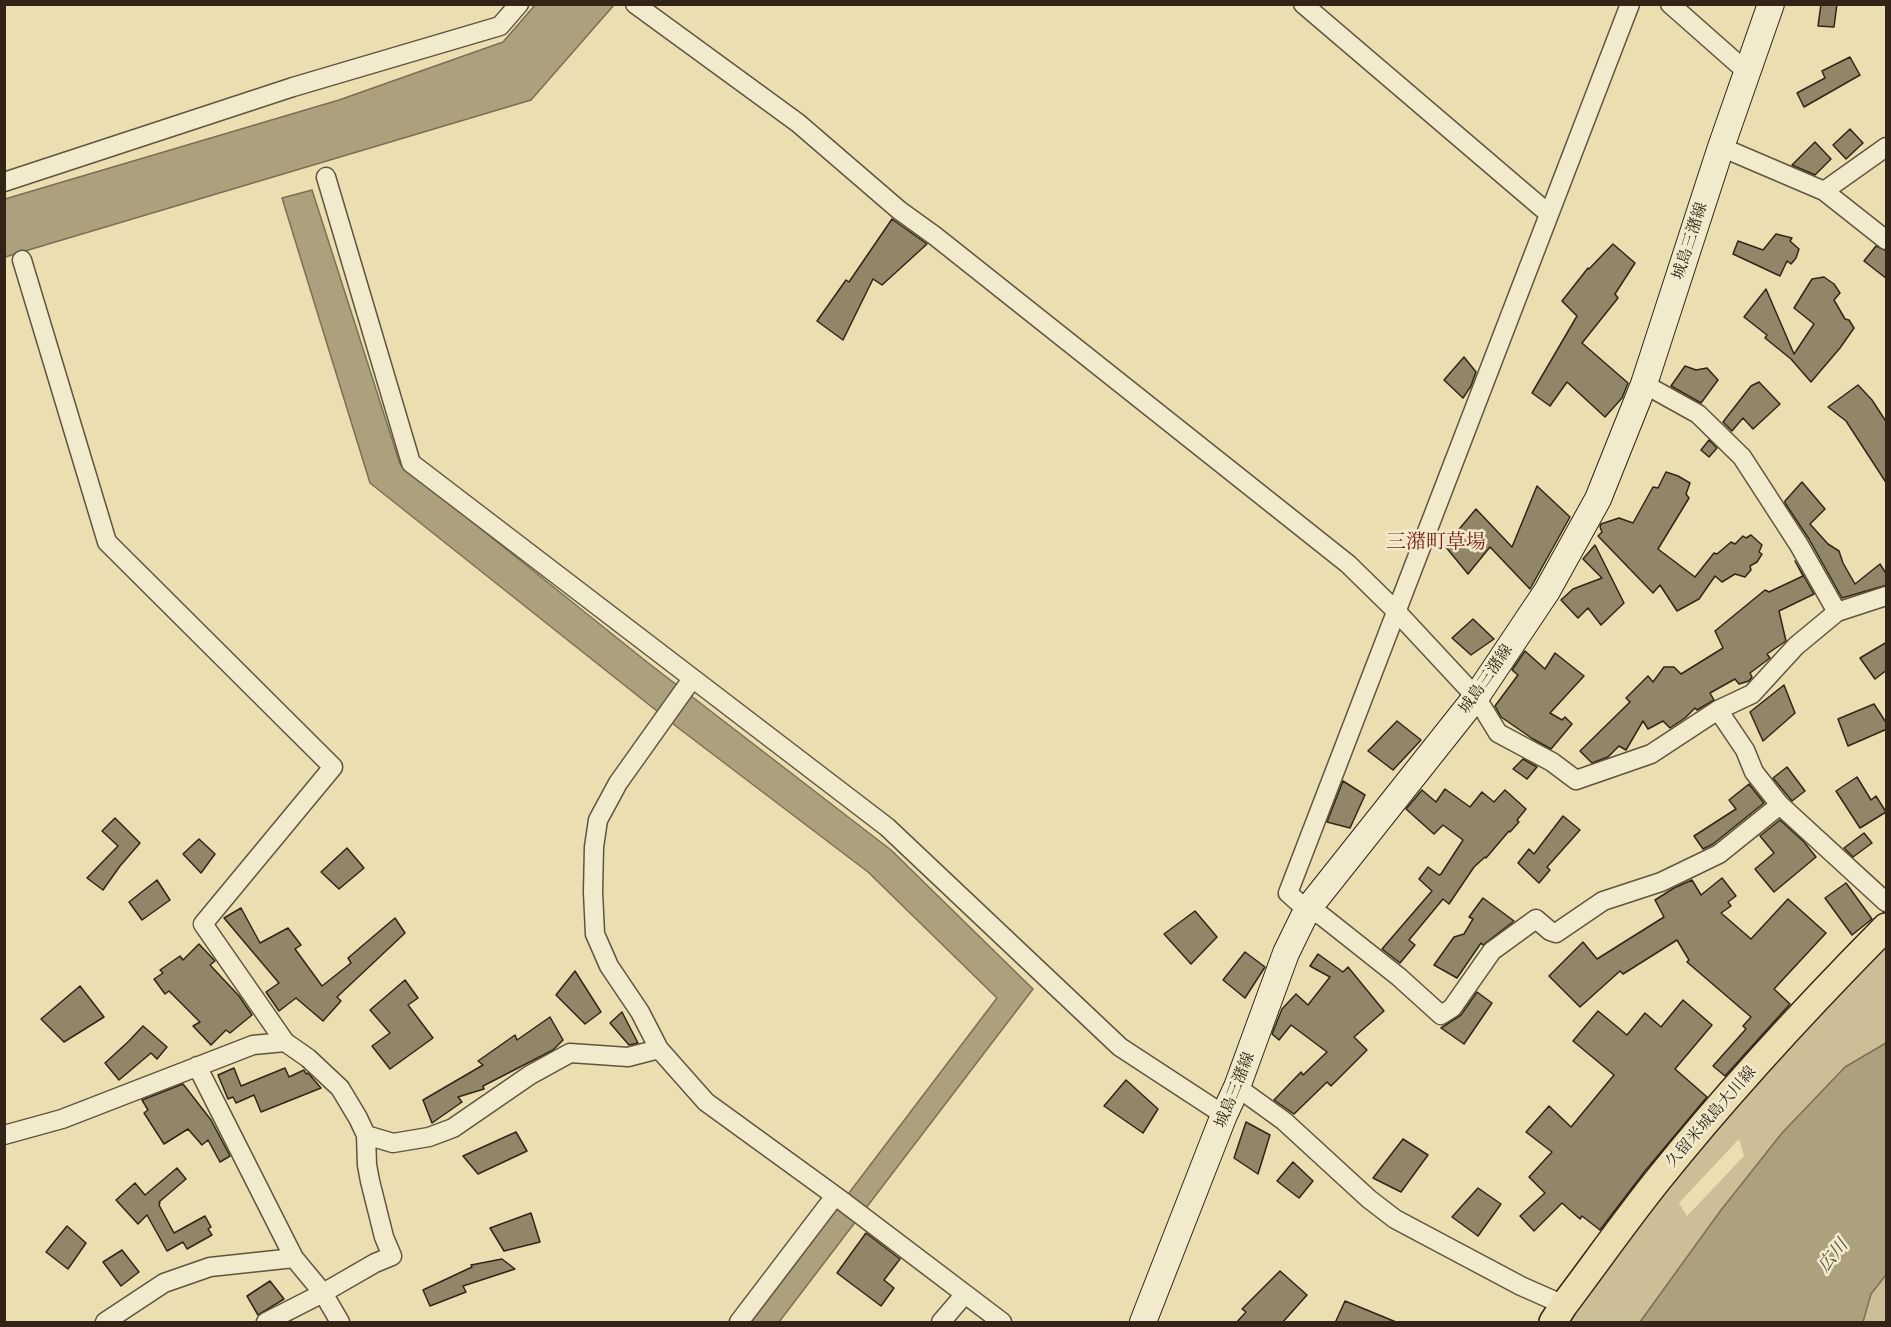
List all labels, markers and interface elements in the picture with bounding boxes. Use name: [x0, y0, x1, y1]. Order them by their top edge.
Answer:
street label: 城島三潴線: [1669, 200, 1711, 282]
district label: 三潴町草場: [1386, 530, 1486, 554]
street label: 城島三潴線: [1455, 641, 1517, 717]
street label: 城島三潴線: [1211, 1049, 1259, 1131]
street label: 久留米城島大川線: [1662, 1062, 1760, 1172]
water label: 広川: [1813, 1235, 1853, 1277]

